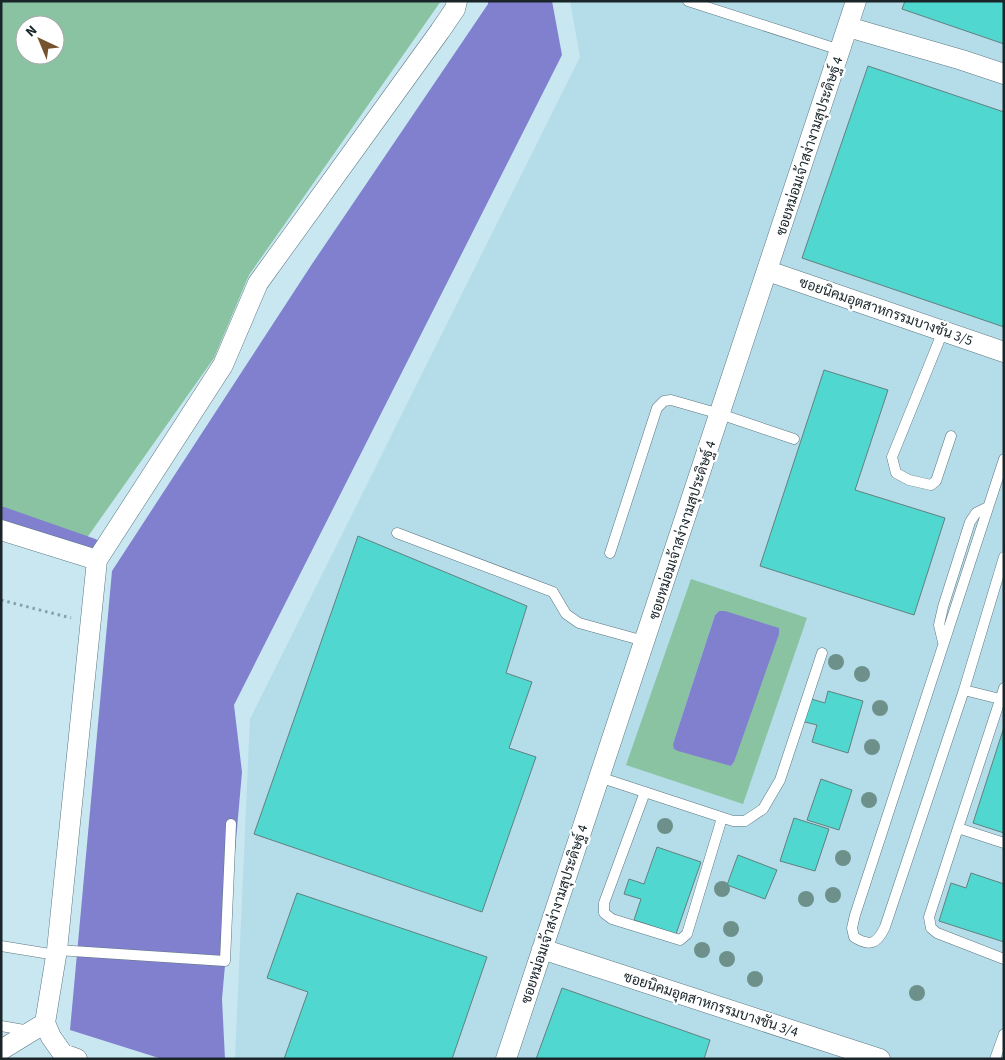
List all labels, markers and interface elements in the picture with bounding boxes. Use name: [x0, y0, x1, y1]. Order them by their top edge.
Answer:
north arrow: [15, 15, 65, 65]
text: N: [21, 21, 42, 42]
street label: ซอยหม่อมเจ้าสง่างามสุประดิษฐ์ 4: [771, 54, 848, 239]
street label: ซอยนิคมอุตสาหกรรมบางชัน 3/5: [796, 273, 975, 351]
street label: ซอยหม่อมเจ้าสง่างามสุประดิษฐ์ 4: [644, 438, 721, 623]
street label: ซอยหม่อมเจ้าสง่างามสุประดิษฐ์ 4: [516, 822, 593, 1007]
street label: ซอยนิคมอุตสาหกรรมบางชัน 3/4: [621, 967, 801, 1043]

